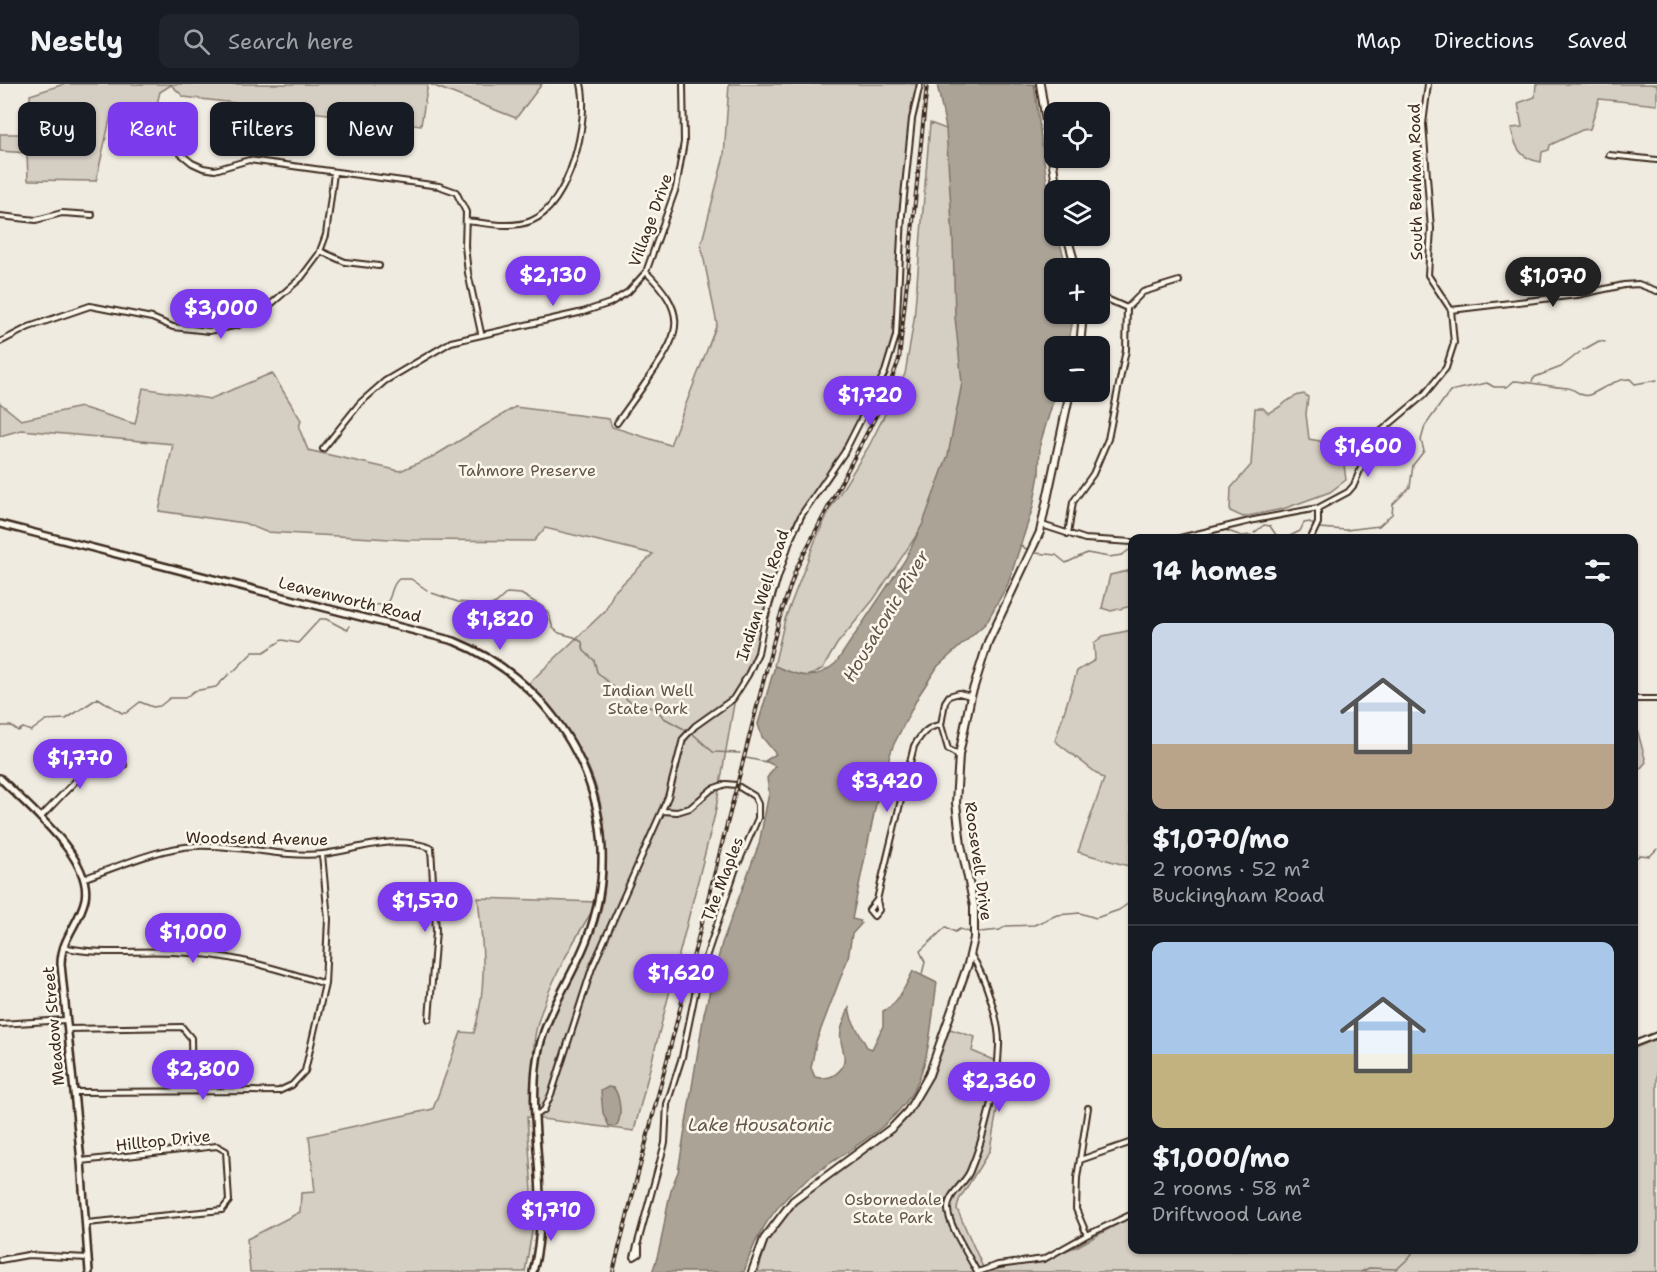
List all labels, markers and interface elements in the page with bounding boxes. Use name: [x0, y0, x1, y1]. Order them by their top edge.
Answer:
search box: [159, 14, 579, 68]
text: Nestly: [30, 22, 123, 60]
icon: search: [180, 25, 213, 58]
text: Search here: [228, 27, 354, 56]
text: Map: [1356, 27, 1401, 55]
text: Directions: [1434, 27, 1534, 55]
text: Saved: [1567, 27, 1627, 55]
chip: Buy: [18, 102, 96, 156]
chip: Rent: [108, 102, 198, 156]
chip: Filters: [210, 102, 315, 156]
chip: New: [327, 102, 414, 156]
map controls: [1044, 102, 1110, 402]
button: locate: [1044, 102, 1110, 168]
street label: South Benham Road: [1404, 103, 1427, 261]
street label: Village Drive: [624, 171, 677, 270]
button: layers: [1044, 180, 1110, 246]
pin: $2,130: [504, 256, 602, 307]
pin: $1,070: [1504, 257, 1602, 308]
button: +: [1044, 258, 1110, 324]
text: $2,130: [519, 262, 587, 288]
text: $1,070: [1519, 263, 1587, 289]
pin: $3,000: [172, 289, 270, 340]
text: $3,000: [184, 295, 258, 321]
button: −: [1044, 336, 1110, 402]
pin: $1,720: [821, 376, 919, 427]
text: $1,720: [837, 382, 903, 408]
pin: $1,600: [1319, 427, 1417, 478]
text: $1,600: [1334, 433, 1402, 459]
park label: Tahmore Preserve: [458, 460, 596, 481]
street label: Indian Well Road: [731, 527, 794, 663]
water label: Housatonic River: [837, 545, 935, 686]
text: 14 homes: [1152, 553, 1278, 588]
icon: filters: [1581, 554, 1614, 587]
street label: Leavenworth Road: [276, 572, 423, 627]
pin: $1,820: [451, 600, 549, 651]
text: $1,820: [466, 606, 534, 632]
icon: home: [1329, 662, 1437, 770]
park label: Indian Well State Park: [603, 680, 694, 719]
pin: $1,770: [31, 739, 129, 790]
text: $1,770: [47, 745, 113, 771]
pin: $3,420: [838, 762, 936, 813]
text: $3,420: [851, 768, 923, 794]
street label: Roosevelt Drive: [960, 800, 997, 922]
text: $1,070/mo: [1152, 821, 1289, 856]
street label: Woodsend Avenue: [186, 827, 328, 850]
street label: The Maples: [697, 834, 748, 925]
text: 2 rooms · 52 m²: [1152, 856, 1310, 882]
pin: $1,570: [376, 882, 474, 933]
text: Buckingham Road: [1152, 882, 1324, 908]
text: $1,570: [392, 888, 458, 914]
pin: $1,000: [144, 913, 242, 964]
text: $1,000: [159, 919, 227, 945]
pin: $1,620: [632, 954, 730, 1005]
text: $1,620: [647, 960, 715, 986]
street label: Meadow Street: [38, 965, 69, 1087]
icon: home: [1329, 981, 1437, 1089]
pin: $2,800: [154, 1050, 252, 1101]
text: $2,800: [166, 1056, 240, 1082]
pin: $2,360: [950, 1062, 1048, 1113]
text: $2,360: [962, 1068, 1036, 1094]
water label: Lake Housatonic: [688, 1113, 832, 1137]
street label: Hilltop Drive: [115, 1125, 212, 1156]
text: $1,000/mo: [1152, 1140, 1290, 1175]
text: 2 rooms · 58 m²: [1152, 1175, 1311, 1201]
park label: Osbornedale State Park: [844, 1189, 942, 1228]
pin: $1,710: [502, 1191, 600, 1242]
text: $1,710: [521, 1197, 581, 1223]
text: Driftwood Lane: [1152, 1201, 1303, 1227]

